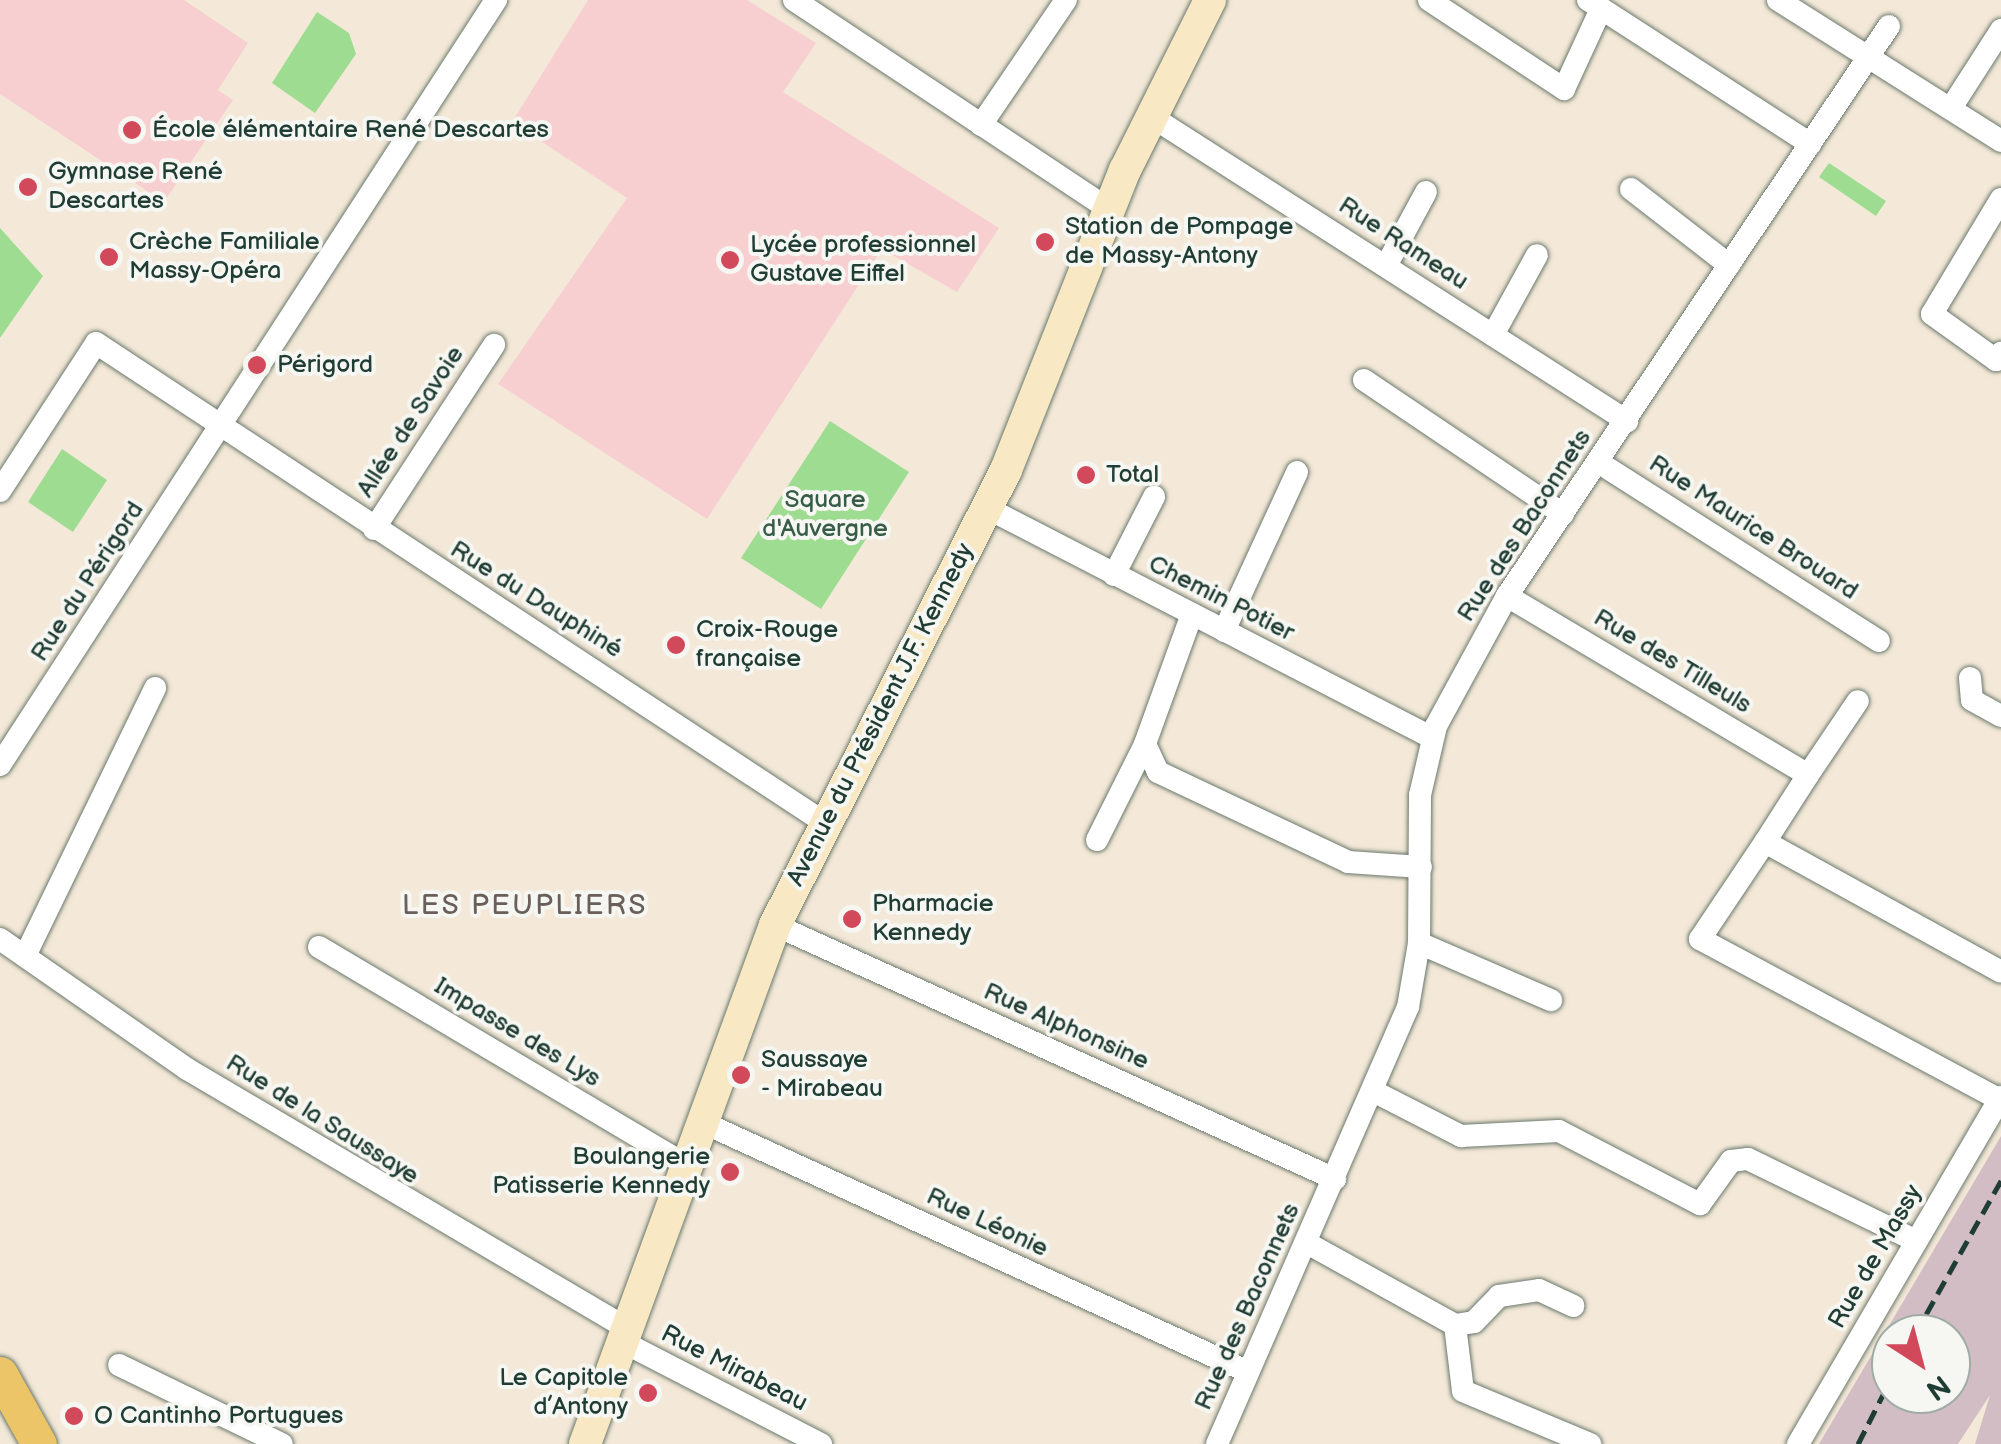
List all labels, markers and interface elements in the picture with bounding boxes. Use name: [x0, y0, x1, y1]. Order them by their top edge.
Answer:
place label: École élémentaire René Descartes: [152, 115, 549, 145]
marker: École élémentaire René Descartes: [121, 119, 143, 141]
place label: Gymnase René Descartes: [48, 158, 223, 217]
marker: Gymnase René Descartes: [17, 176, 39, 198]
street label: Rue Rameau: [1332, 191, 1474, 297]
place label: Station de Pompage de Massy-Antony: [1065, 213, 1293, 272]
place label: Crèche Familiale Massy-Opéra: [129, 228, 320, 287]
place label: Lycée professionnel Gustave Eiffel: [750, 231, 976, 290]
marker: Station de Pompage de Massy-Antony: [1034, 231, 1056, 253]
marker: Crèche Familiale Massy-Opéra: [98, 246, 120, 268]
marker: Lycée professionnel Gustave Eiffel: [719, 249, 741, 271]
street label: Allée de Savoie: [351, 341, 471, 503]
place label: Périgord: [277, 350, 373, 380]
marker: Périgord: [246, 354, 268, 376]
street label: Rue des Baconnets: [1452, 424, 1598, 628]
street label: Rue Maurice Brouard: [1643, 449, 1863, 607]
place label: Total: [1106, 460, 1159, 490]
marker: Total: [1075, 464, 1097, 486]
park label: Square d'Auvergne: [762, 486, 888, 545]
street label: Rue du Périgord: [25, 496, 151, 668]
street label: Rue du Dauphiné: [444, 535, 628, 665]
street label: Avenue du Président J.F. Kennedy: [781, 538, 981, 892]
street label: Chemin Potier: [1143, 549, 1299, 649]
street label: Rue des Tilleuls: [1588, 603, 1756, 721]
place label: Croix-Rouge française: [696, 616, 838, 675]
marker: Croix-Rouge française: [665, 634, 687, 656]
district label: LES PEUPLIERS: [402, 889, 648, 923]
place label: Pharmacie Kennedy: [872, 890, 994, 949]
marker: Pharmacie Kennedy: [841, 908, 863, 930]
street label: Impasse des Lys: [429, 972, 605, 1094]
street label: Rue Alphonsine: [979, 977, 1153, 1077]
place label: Saussaye - Mirabeau: [761, 1046, 884, 1105]
street label: Rue de la Saussaye: [220, 1048, 424, 1192]
marker: Saussaye - Mirabeau: [730, 1064, 752, 1086]
place label: Boulangerie Patisserie Kennedy: [492, 1143, 710, 1202]
marker: Boulangerie Patisserie Kennedy: [719, 1161, 741, 1183]
street label: Rue de Massy: [1823, 1180, 1929, 1334]
street label: Rue Léonie: [921, 1182, 1053, 1264]
street label: Rue des Baconnets: [1189, 1199, 1307, 1415]
north arrow: [1871, 1314, 1971, 1414]
street label: Rue Mirabeau: [656, 1319, 812, 1419]
place label: Le Capitole d’Antony: [499, 1364, 628, 1423]
text: N: [1920, 1368, 1956, 1407]
marker: Le Capitole d’Antony: [637, 1382, 659, 1404]
place label: O Cantinho Portugues: [94, 1401, 343, 1431]
marker: O Cantinho Portugues: [63, 1405, 85, 1427]

